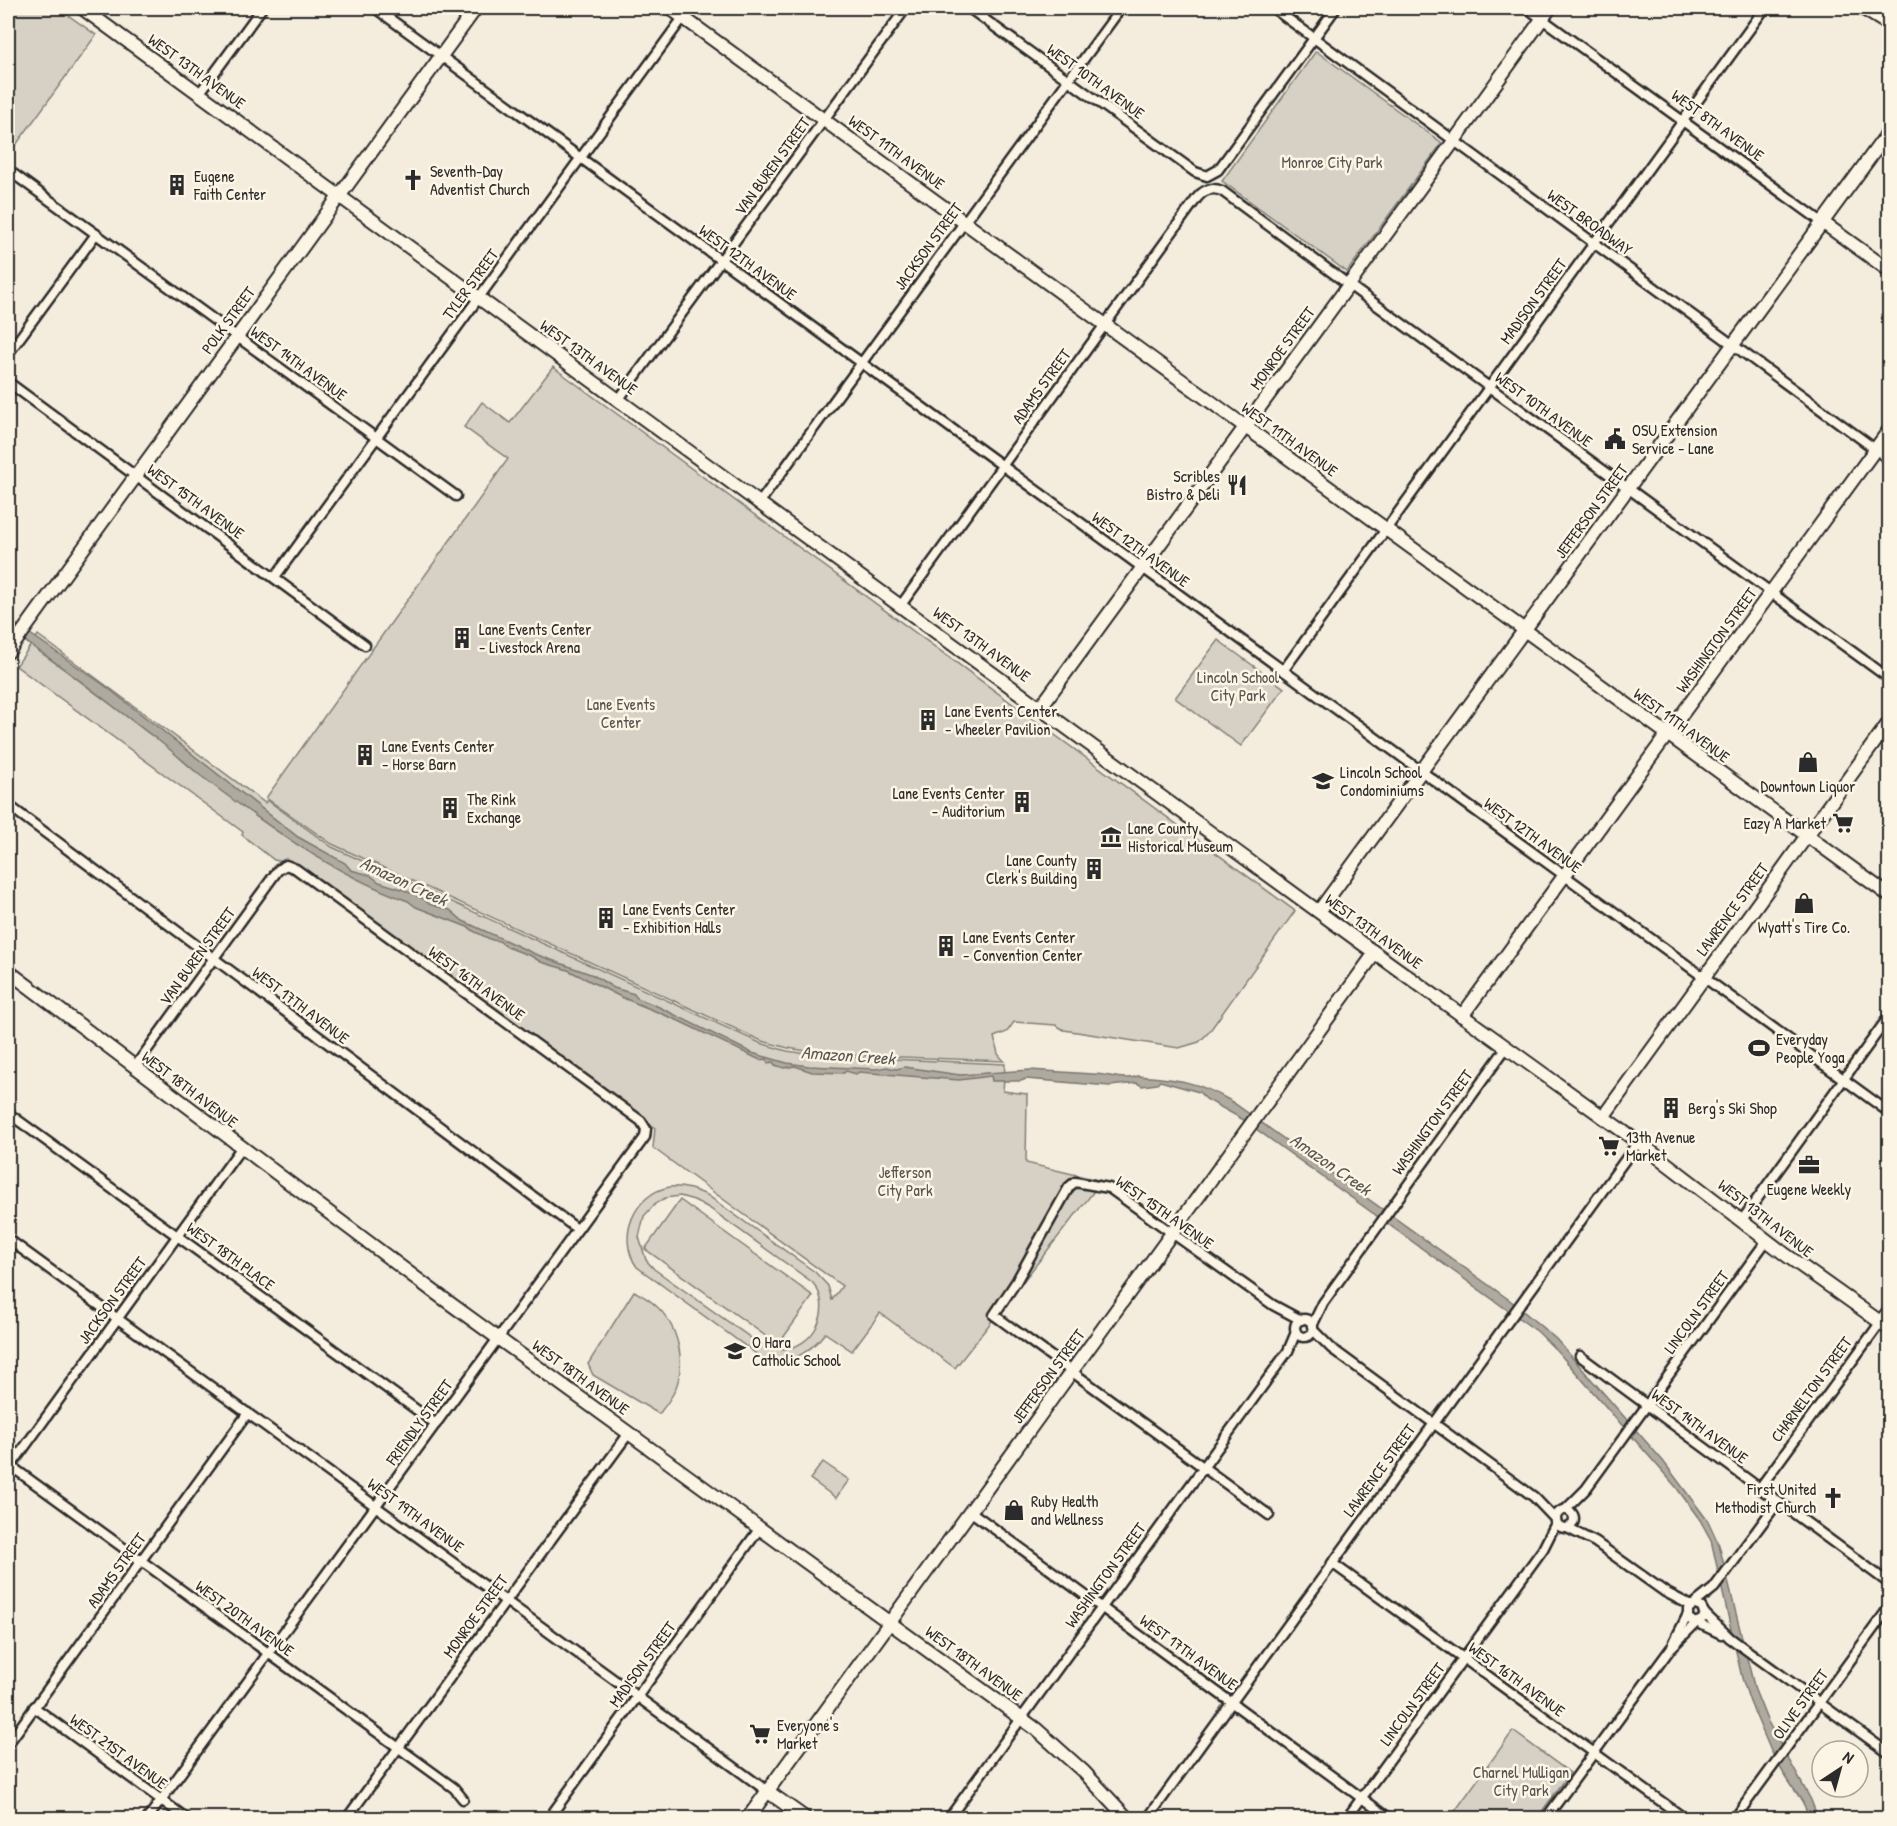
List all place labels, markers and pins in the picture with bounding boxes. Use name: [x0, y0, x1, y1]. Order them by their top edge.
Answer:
place label: Seventh-Day Adventist Church: [430, 160, 530, 200]
place label: Eugene Faith Center: [193, 165, 266, 205]
church icon: Seventh-Day Adventist Church: [401, 168, 425, 192]
building icon: Eugene Faith Center: [165, 173, 189, 197]
place label: OSU Extension Service - Lane: [1632, 419, 1718, 459]
public building icon: OSU Extension Service - Lane: [1603, 427, 1627, 451]
place label: Scribles Bistro & Deli: [1146, 465, 1220, 505]
restaurant icon: Scribles Bistro & Deli: [1225, 473, 1249, 497]
place label: Lane Events Center - Livestock Arena: [479, 618, 591, 658]
building icon: Lane Events Center - Livestock Arena: [450, 626, 474, 650]
place label: Lane Events Center - Wheeler Pavilion: [945, 700, 1057, 740]
building icon: Lane Events Center - Wheeler Pavilion: [916, 708, 940, 732]
place label: Lane Events Center - Horse Barn: [382, 735, 494, 775]
building icon: Lane Events Center - Horse Barn: [353, 743, 377, 767]
shop icon: Downtown Liquor: [1796, 750, 1820, 774]
place label: Lincoln School Condominiums: [1340, 761, 1424, 801]
school or university icon: Lincoln School Condominiums: [1311, 769, 1335, 793]
place label: Downtown Liquor: [1761, 775, 1855, 797]
place label: Lane Events Center - Auditorium: [893, 782, 1005, 822]
place label: The Rink Exchange: [467, 788, 522, 828]
building icon: Lane Events Center - Auditorium: [1010, 790, 1034, 814]
building icon: The Rink Exchange: [438, 796, 462, 820]
supermarket icon: Eazy A Market: [1831, 811, 1855, 835]
place label: Eazy A Market: [1743, 812, 1826, 834]
place label: Lane County Historical Museum: [1128, 817, 1233, 857]
museum icon: Lane County Historical Museum: [1099, 825, 1123, 849]
place label: Lane County Clerk's Building: [986, 849, 1077, 889]
building icon: Lane County Clerk's Building: [1082, 857, 1106, 881]
shop icon: Wyatt's Tire Co.: [1792, 891, 1816, 915]
place label: Lane Events Center - Exhibition Halls: [623, 898, 735, 938]
building icon: Lane Events Center - Exhibition Halls: [594, 906, 618, 930]
place label: Wyatt's Tire Co.: [1758, 916, 1850, 938]
place label: Lane Events Center - Convention Center: [963, 926, 1082, 966]
building icon: Lane Events Center - Convention Center: [934, 934, 958, 958]
place label: Everyday People Yoga: [1776, 1028, 1845, 1068]
sports icon: Everyday People Yoga: [1747, 1036, 1771, 1060]
building icon: Berg's Ski Shop: [1659, 1096, 1683, 1120]
place label: Berg's Ski Shop: [1688, 1097, 1777, 1119]
place label: 13th Avenue Market: [1626, 1126, 1696, 1166]
supermarket icon: 13th Avenue Market: [1597, 1134, 1621, 1158]
office icon: Eugene Weekly: [1797, 1153, 1821, 1177]
place label: Eugene Weekly: [1767, 1178, 1851, 1200]
place label: O Hara Catholic School: [752, 1331, 842, 1371]
school or university icon: O Hara Catholic School: [723, 1339, 747, 1363]
place label: First United Methodist Church: [1715, 1478, 1816, 1518]
church icon: First United Methodist Church: [1821, 1486, 1845, 1510]
place label: Ruby Health and Wellness: [1031, 1490, 1103, 1530]
shop icon: Ruby Health and Wellness: [1002, 1498, 1026, 1522]
place label: Everyone's Market: [777, 1714, 839, 1754]
supermarket icon: Everyone's Market: [748, 1722, 772, 1746]

